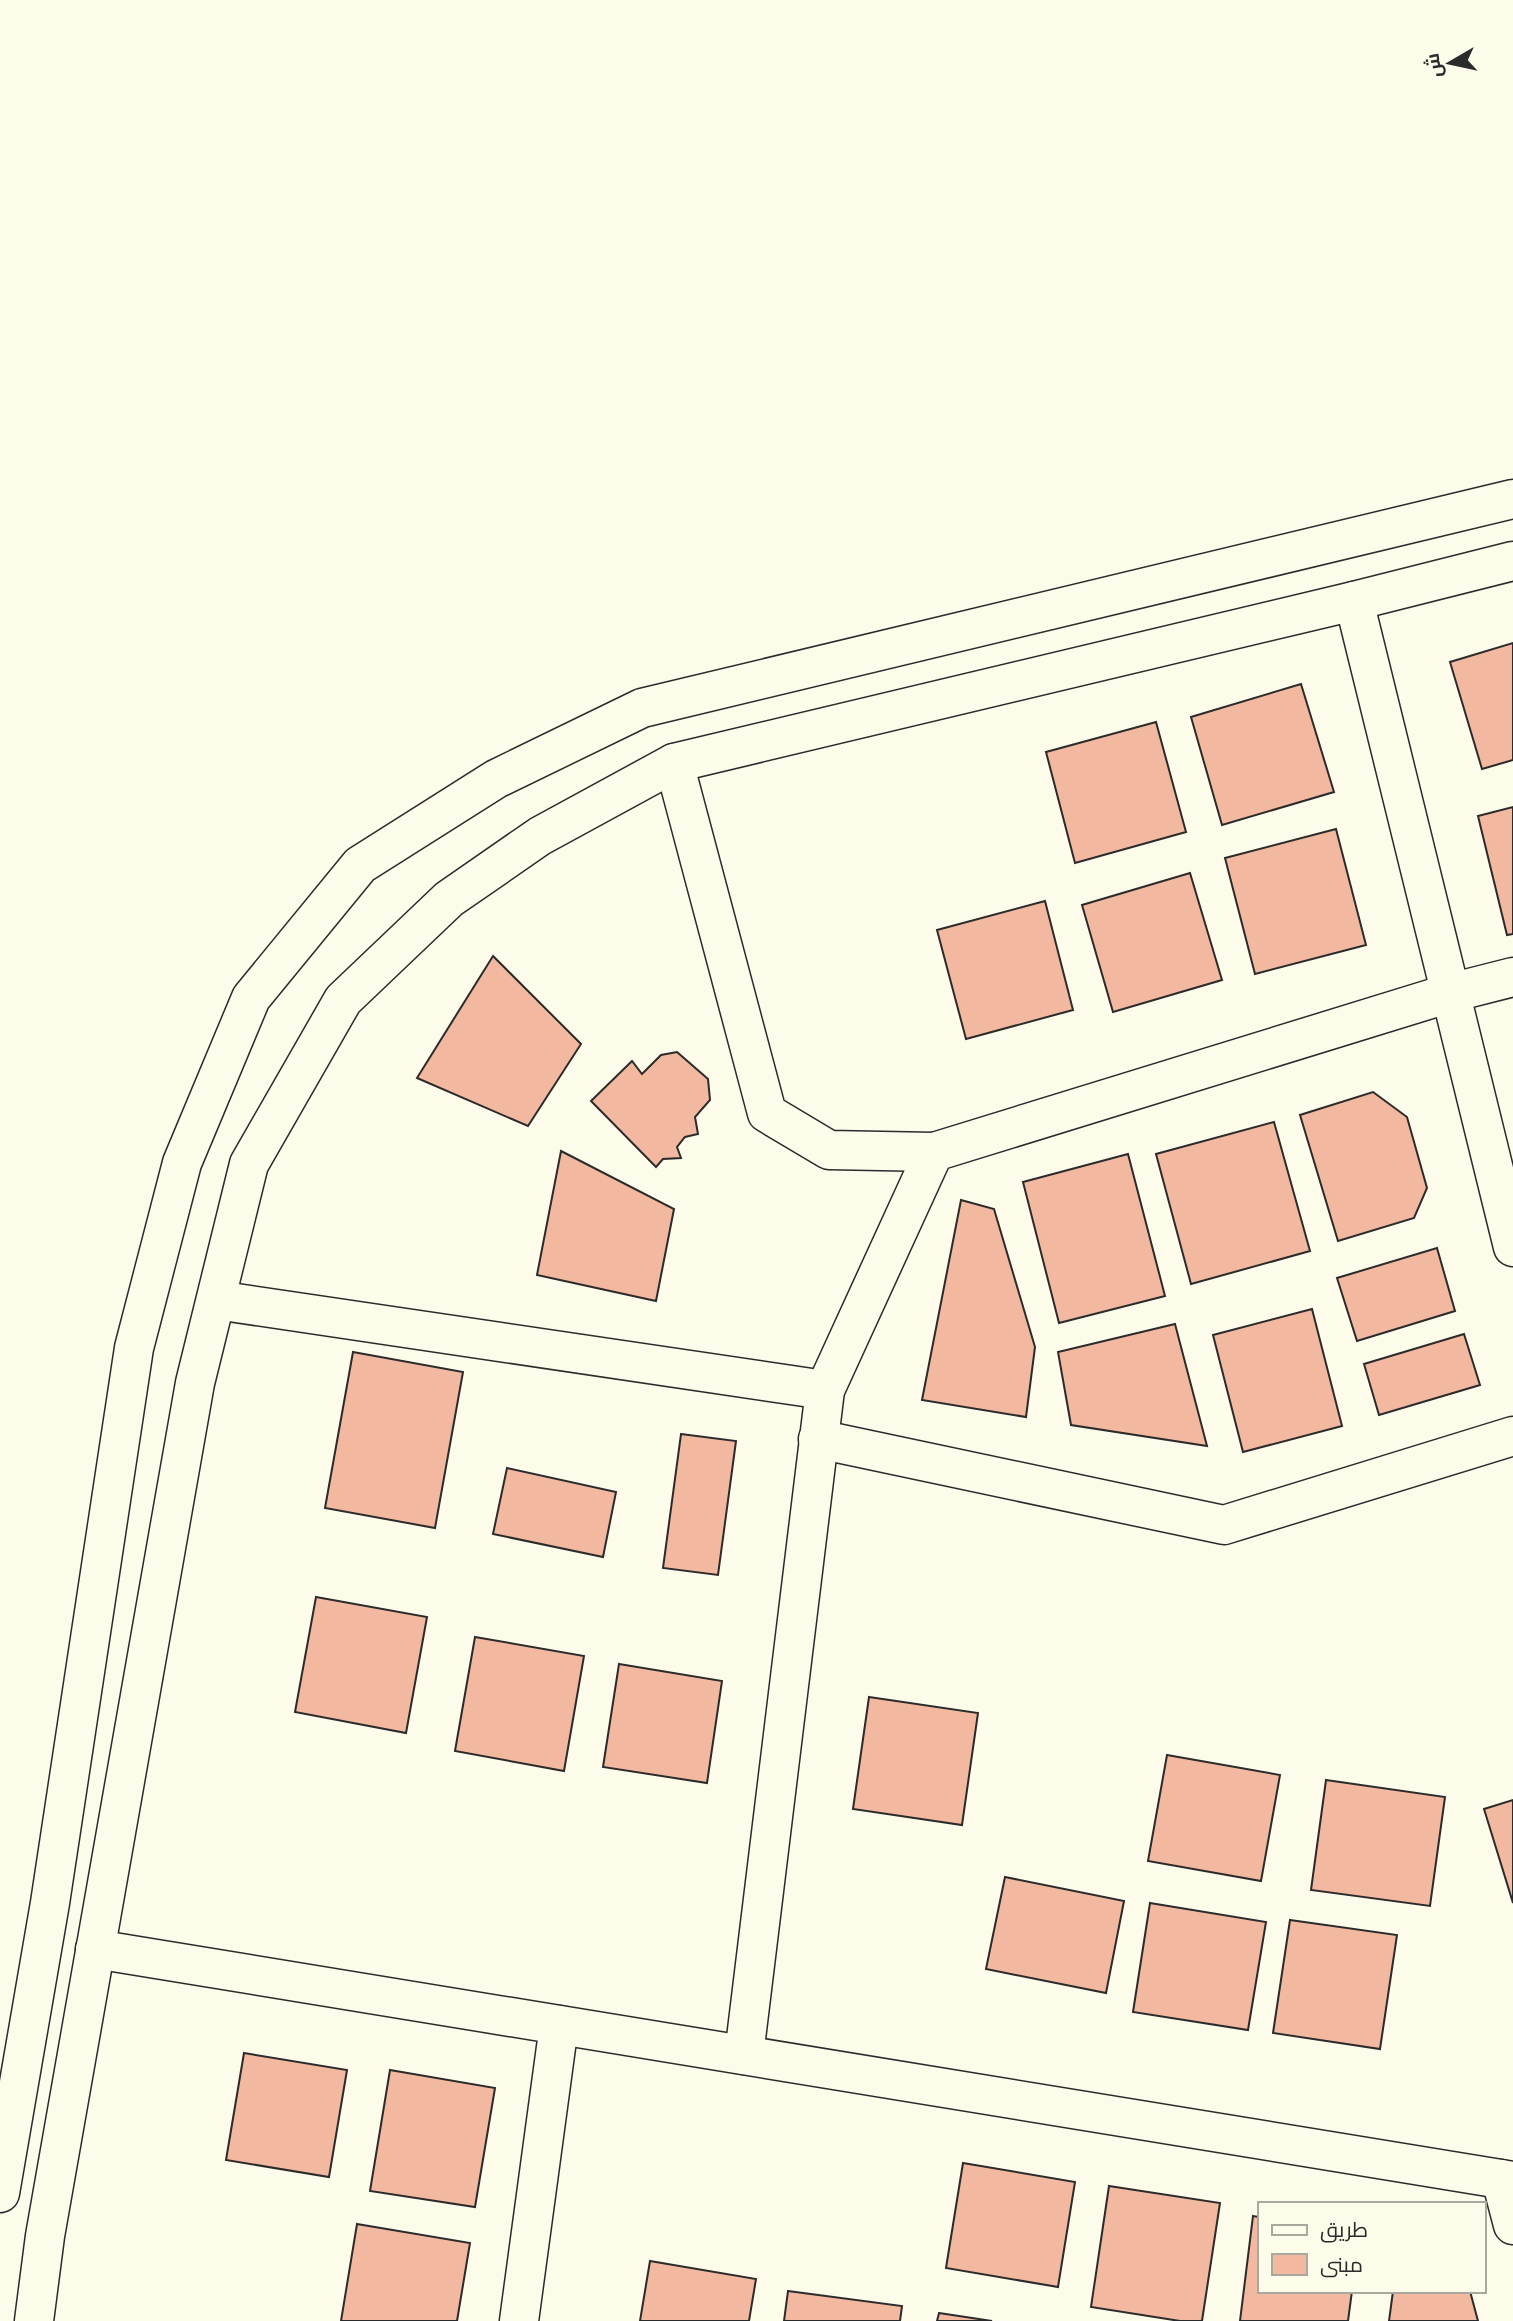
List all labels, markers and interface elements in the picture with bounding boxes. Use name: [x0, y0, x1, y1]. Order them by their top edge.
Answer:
north arrow: [1415, 28, 1485, 98]
text: ش: [1419, 52, 1447, 80]
legend: [1258, 2202, 1485, 2293]
text: طريق: [1320, 2216, 1368, 2243]
text: مبنى: [1320, 2251, 1363, 2278]

